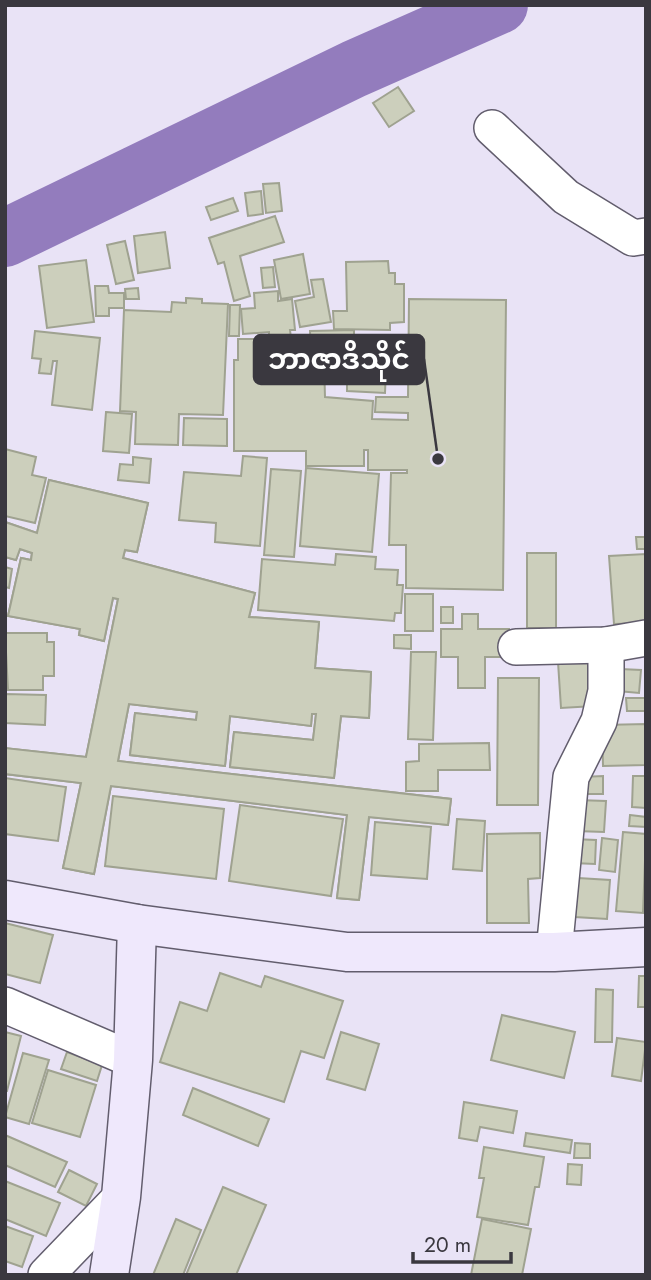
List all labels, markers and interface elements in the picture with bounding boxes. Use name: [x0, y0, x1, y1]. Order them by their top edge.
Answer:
callout: ဘာဇာဒိသိုင်: [254, 335, 424, 384]
text: ဘာဇာဒိသိုင်: [268, 339, 410, 382]
scale bar: [413, 1220, 511, 1264]
text: 20 m: [424, 1230, 471, 1260]

